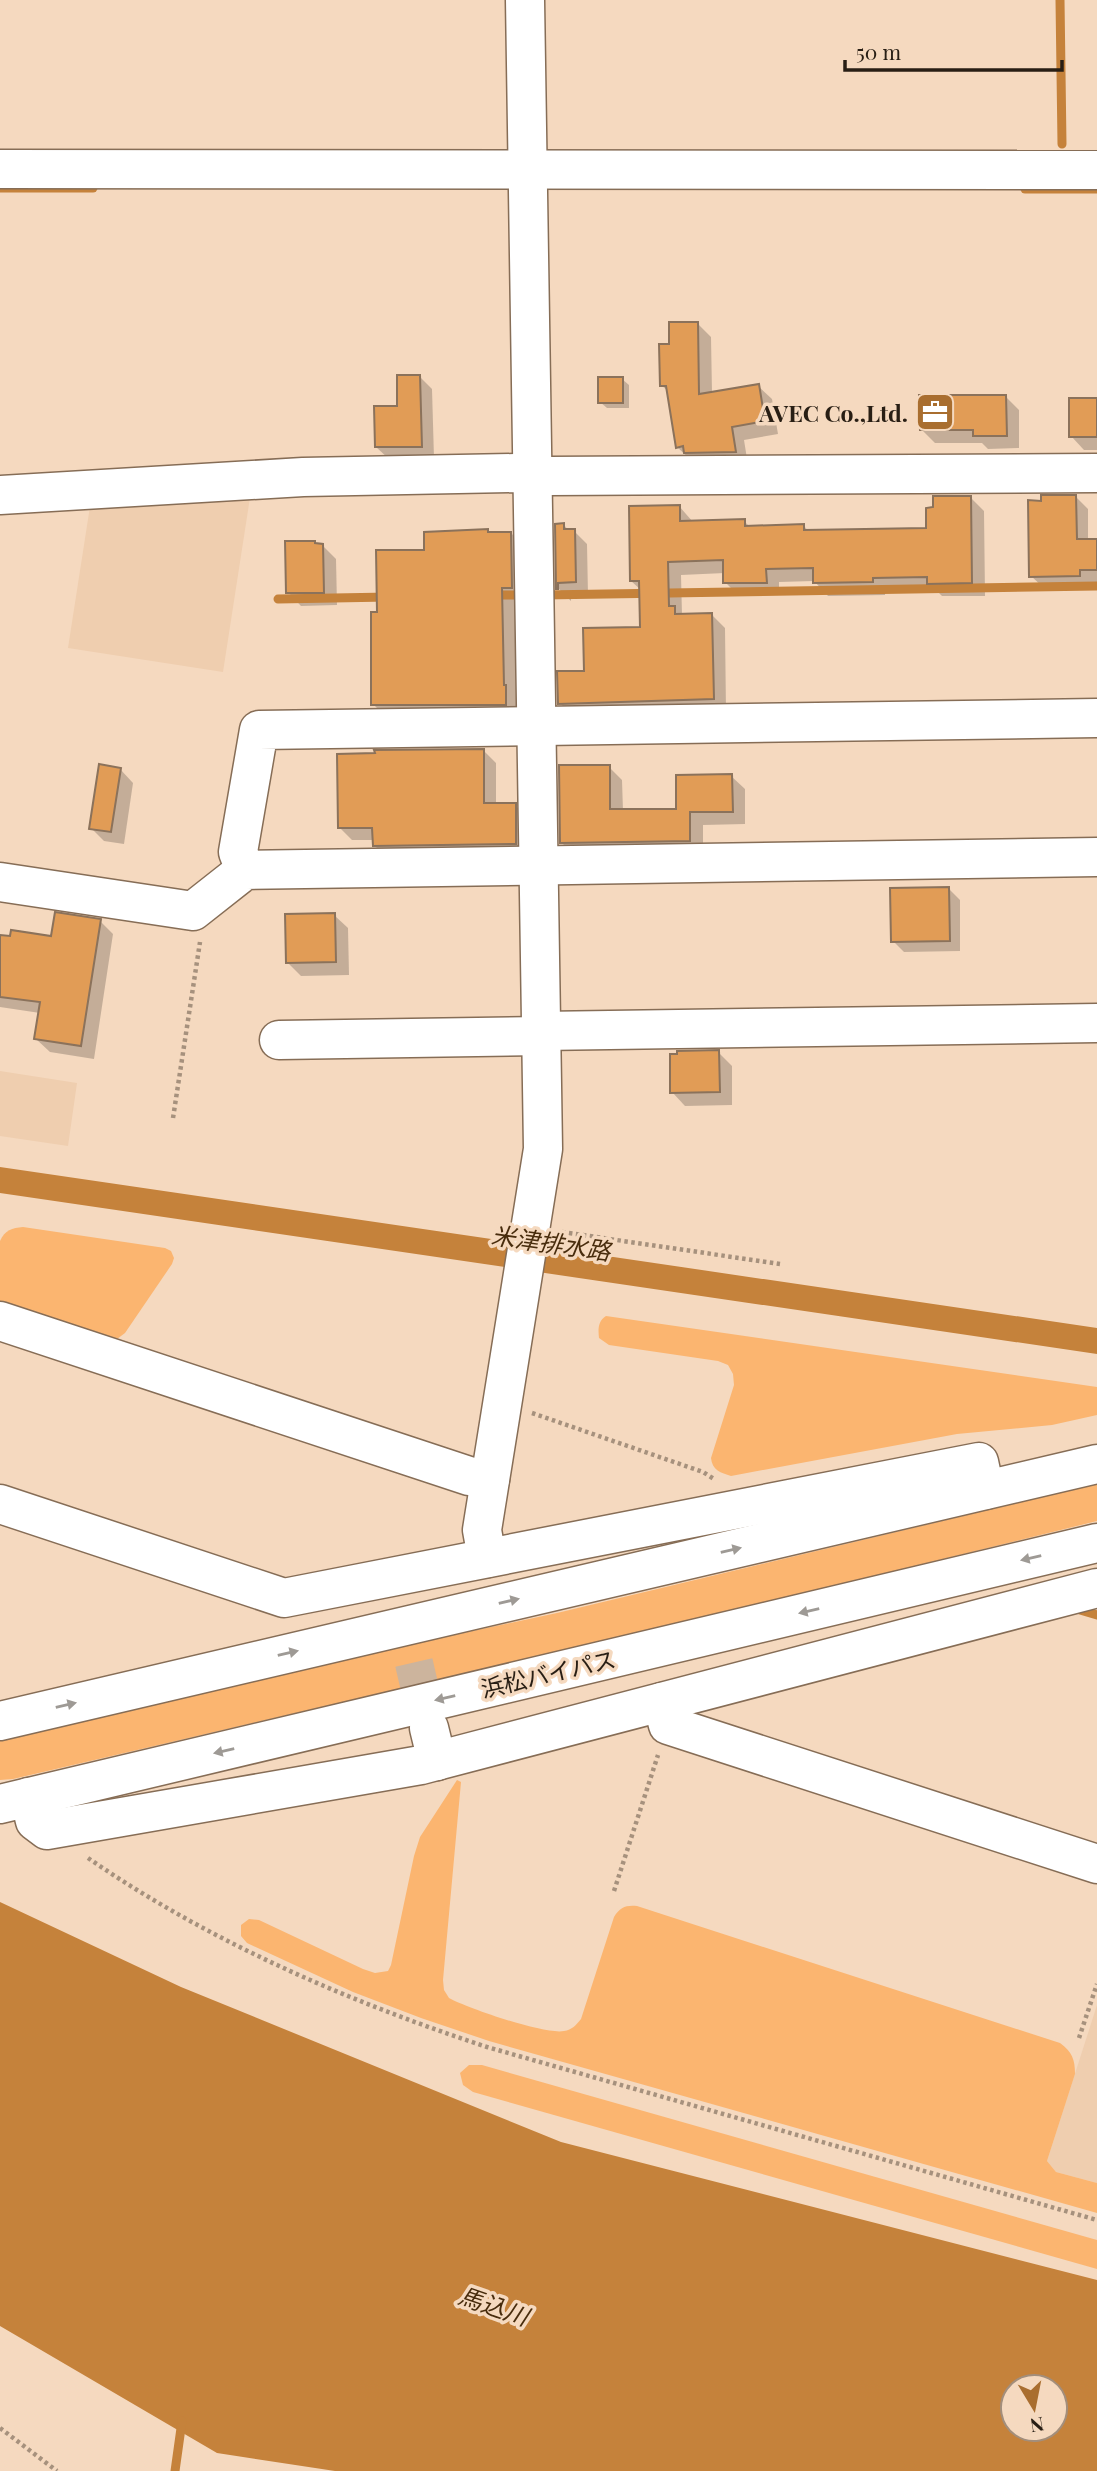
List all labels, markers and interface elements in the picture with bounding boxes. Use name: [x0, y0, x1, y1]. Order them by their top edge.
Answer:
scale bar: [845, 28, 1062, 72]
text: 50 m: [856, 37, 902, 65]
office icon: AVEC Co.,Ltd.: [914, 391, 956, 433]
place label: AVEC Co.,Ltd.: [758, 397, 908, 428]
water label: 米津排水路: [489, 1218, 615, 1266]
one-way arrow: [720, 1544, 742, 1555]
one-way arrow: [1020, 1553, 1042, 1564]
one-way arrow: [499, 1596, 521, 1607]
one-way arrow: [798, 1606, 820, 1617]
street label: 浜松バイパス: [478, 1642, 618, 1704]
one-way arrow: [277, 1647, 299, 1658]
one-way arrow: [434, 1693, 456, 1704]
one-way arrow: [56, 1699, 78, 1710]
one-way arrow: [213, 1746, 235, 1757]
water label: 馬込川: [455, 2278, 536, 2333]
north arrow: [999, 2373, 1069, 2443]
text: N: [1028, 2412, 1046, 2440]

